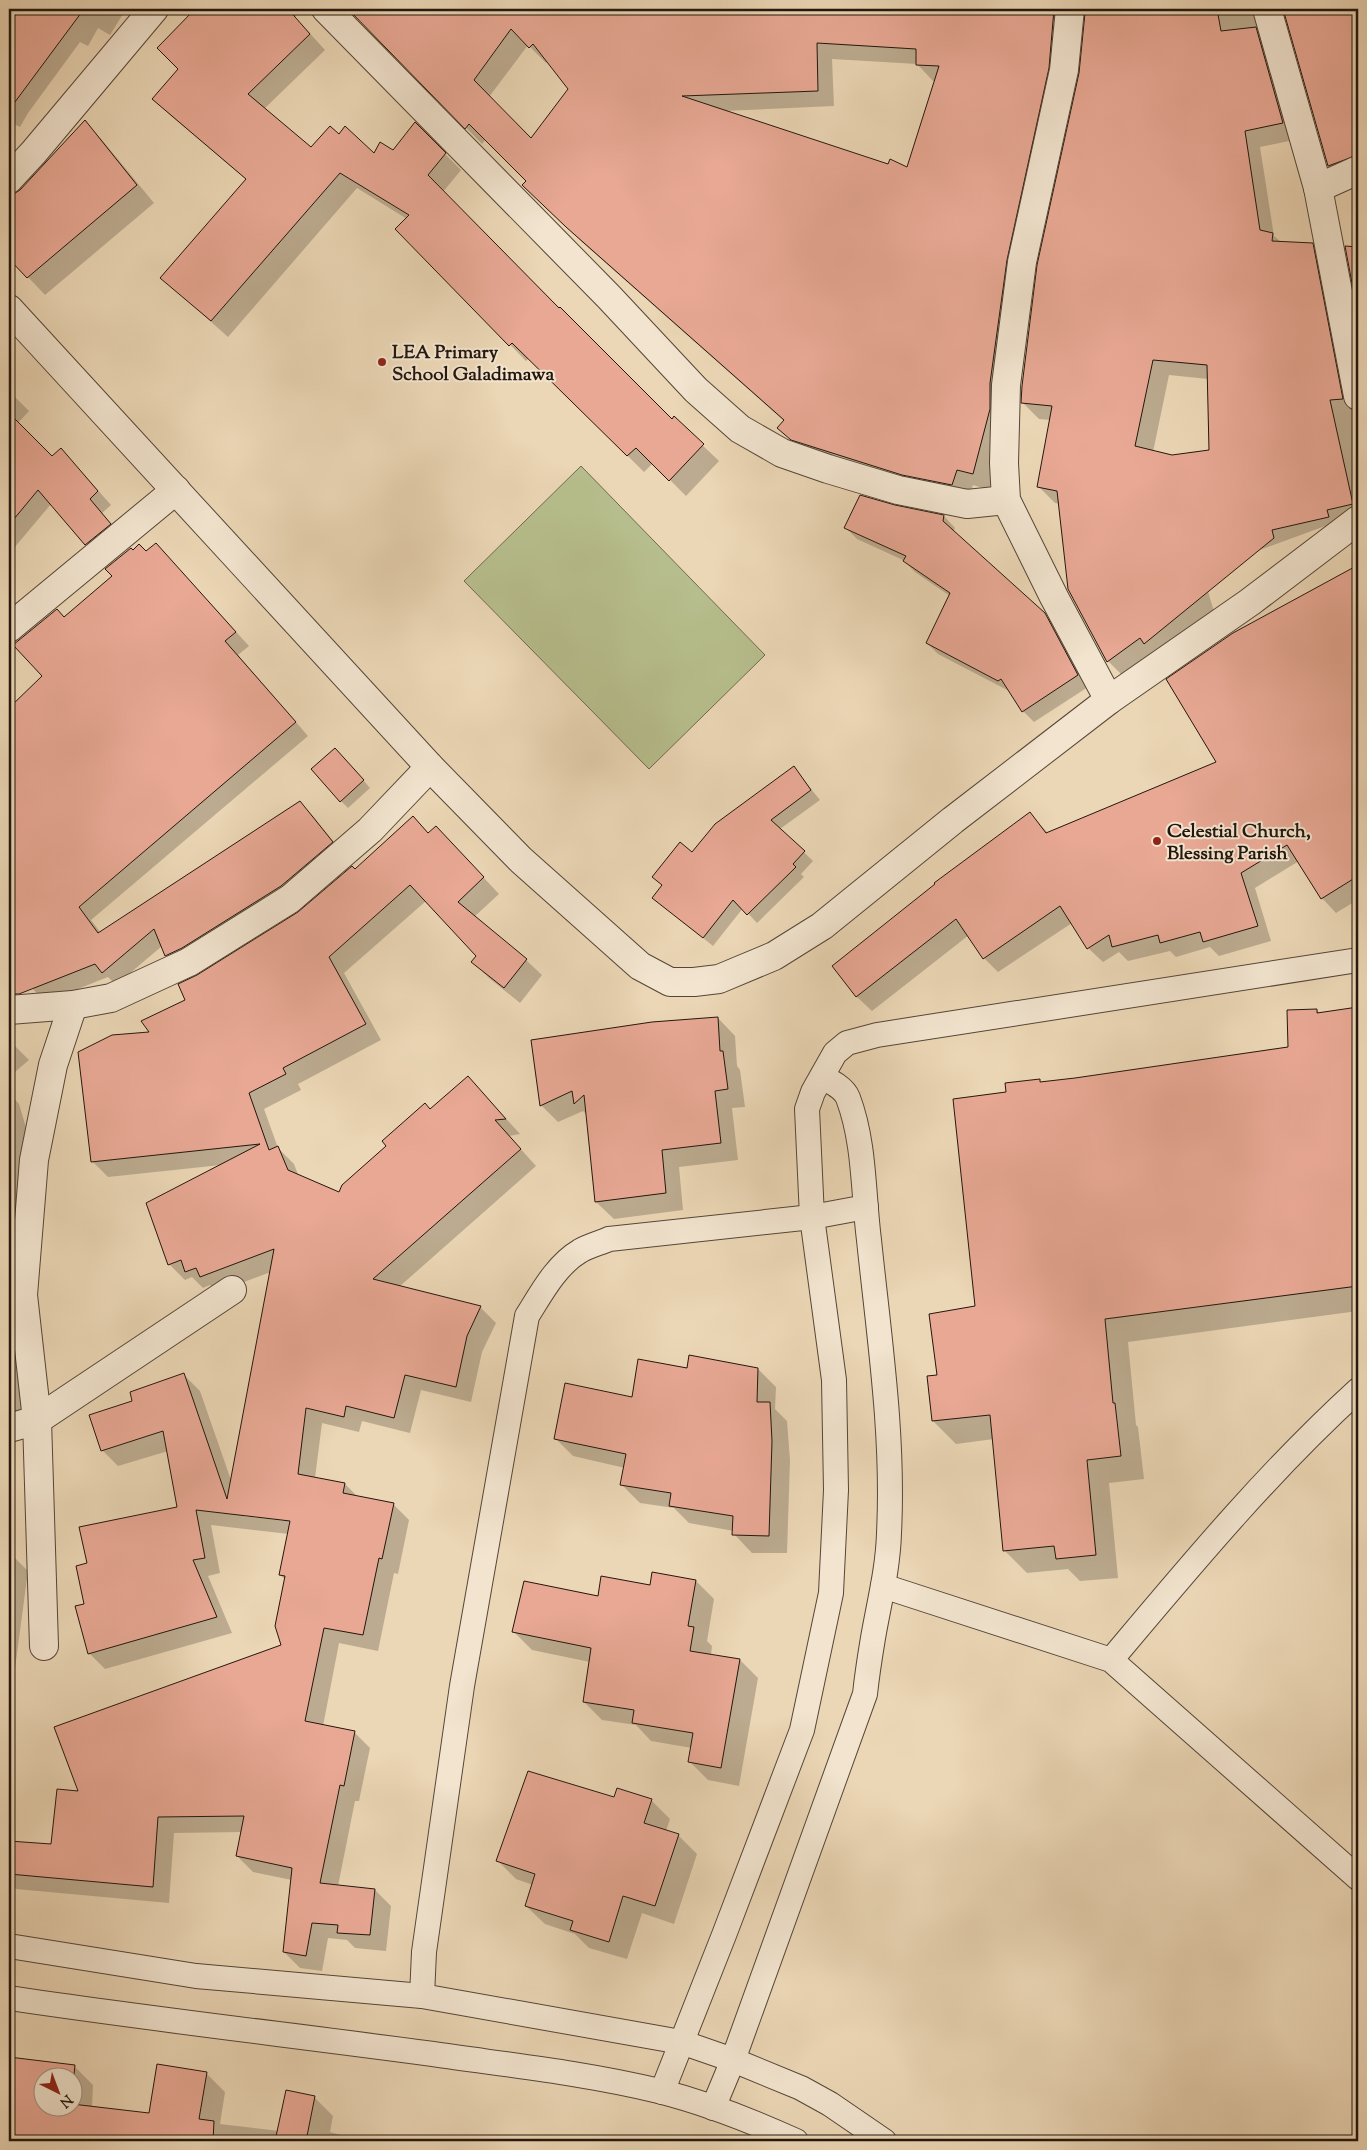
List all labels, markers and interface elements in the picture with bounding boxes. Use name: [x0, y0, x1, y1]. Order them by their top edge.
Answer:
place label: LEA Primary School Galadimawa: [392, 340, 554, 389]
marker: LEA Primary School Galadimawa: [376, 356, 388, 368]
place label: Celestial Church, Blessing Parish: [1167, 819, 1311, 868]
marker: Celestial Church, Blessing Parish: [1151, 835, 1163, 847]
north arrow: [32, 2068, 82, 2118]
text: N: [55, 2089, 76, 2111]

